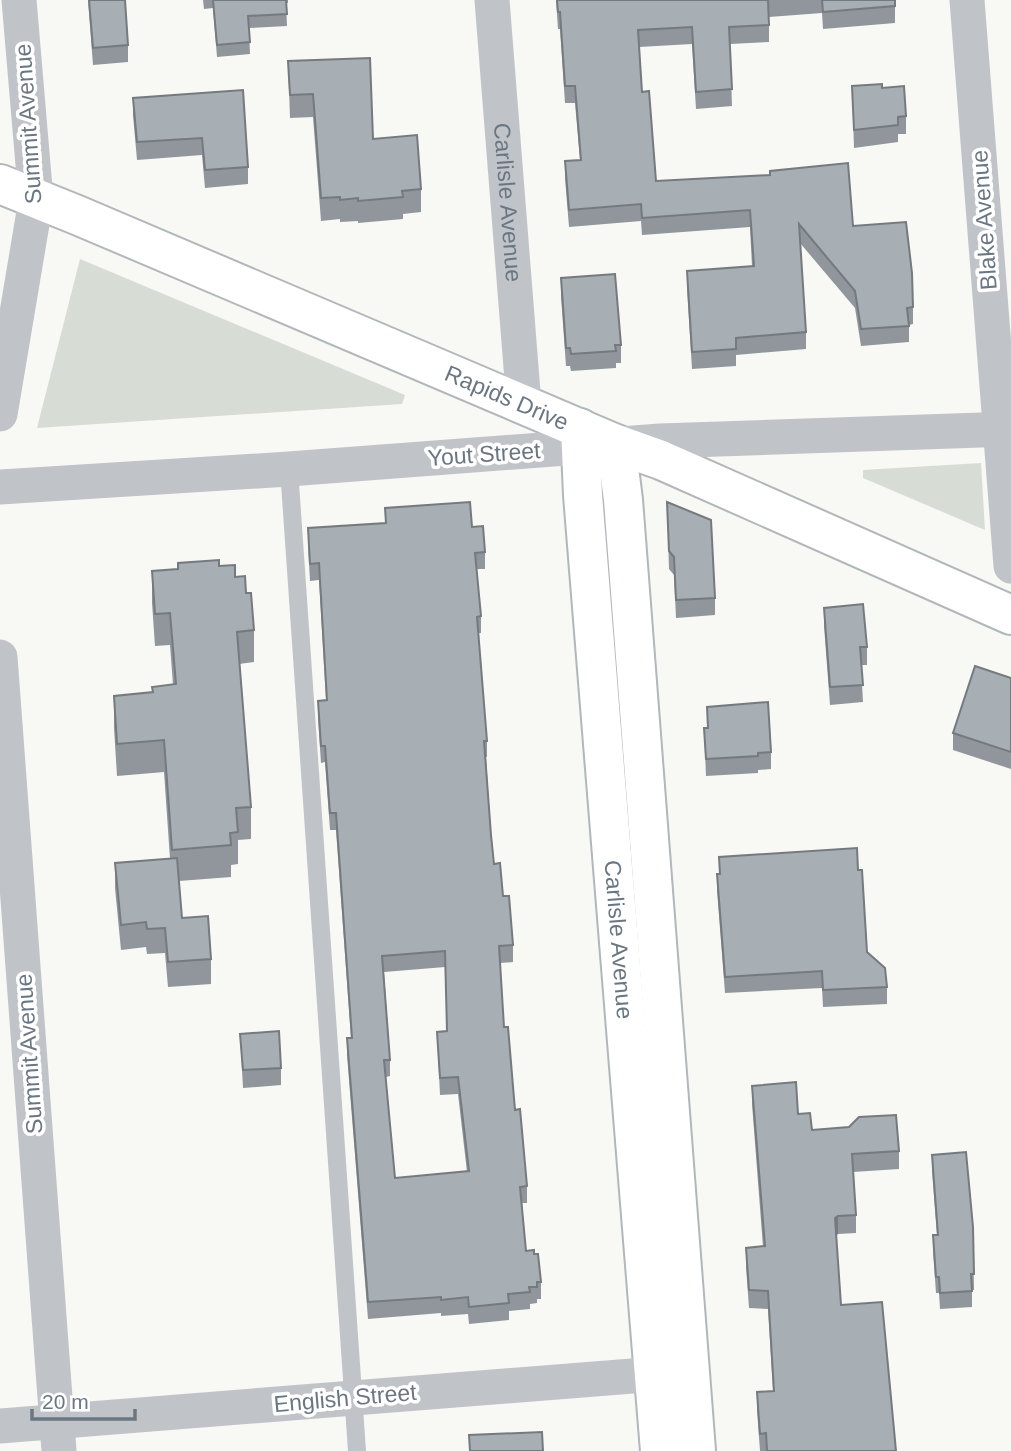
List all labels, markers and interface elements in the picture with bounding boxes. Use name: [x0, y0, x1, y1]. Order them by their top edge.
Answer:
street label: Summit Avenue: [9, 43, 47, 205]
street label: Carlisle Avenue: [489, 122, 527, 283]
street label: Blake Avenue: [966, 149, 1002, 291]
street label: Rapids Drive: [441, 360, 573, 435]
street label: Yout Street: [427, 437, 542, 471]
street label: Carlisle Avenue: [599, 859, 638, 1020]
street label: Summit Avenue: [10, 973, 48, 1135]
scale bar: [32, 1378, 135, 1422]
street label: English Street: [273, 1379, 418, 1417]
text: 20 m: [42, 1390, 89, 1413]

